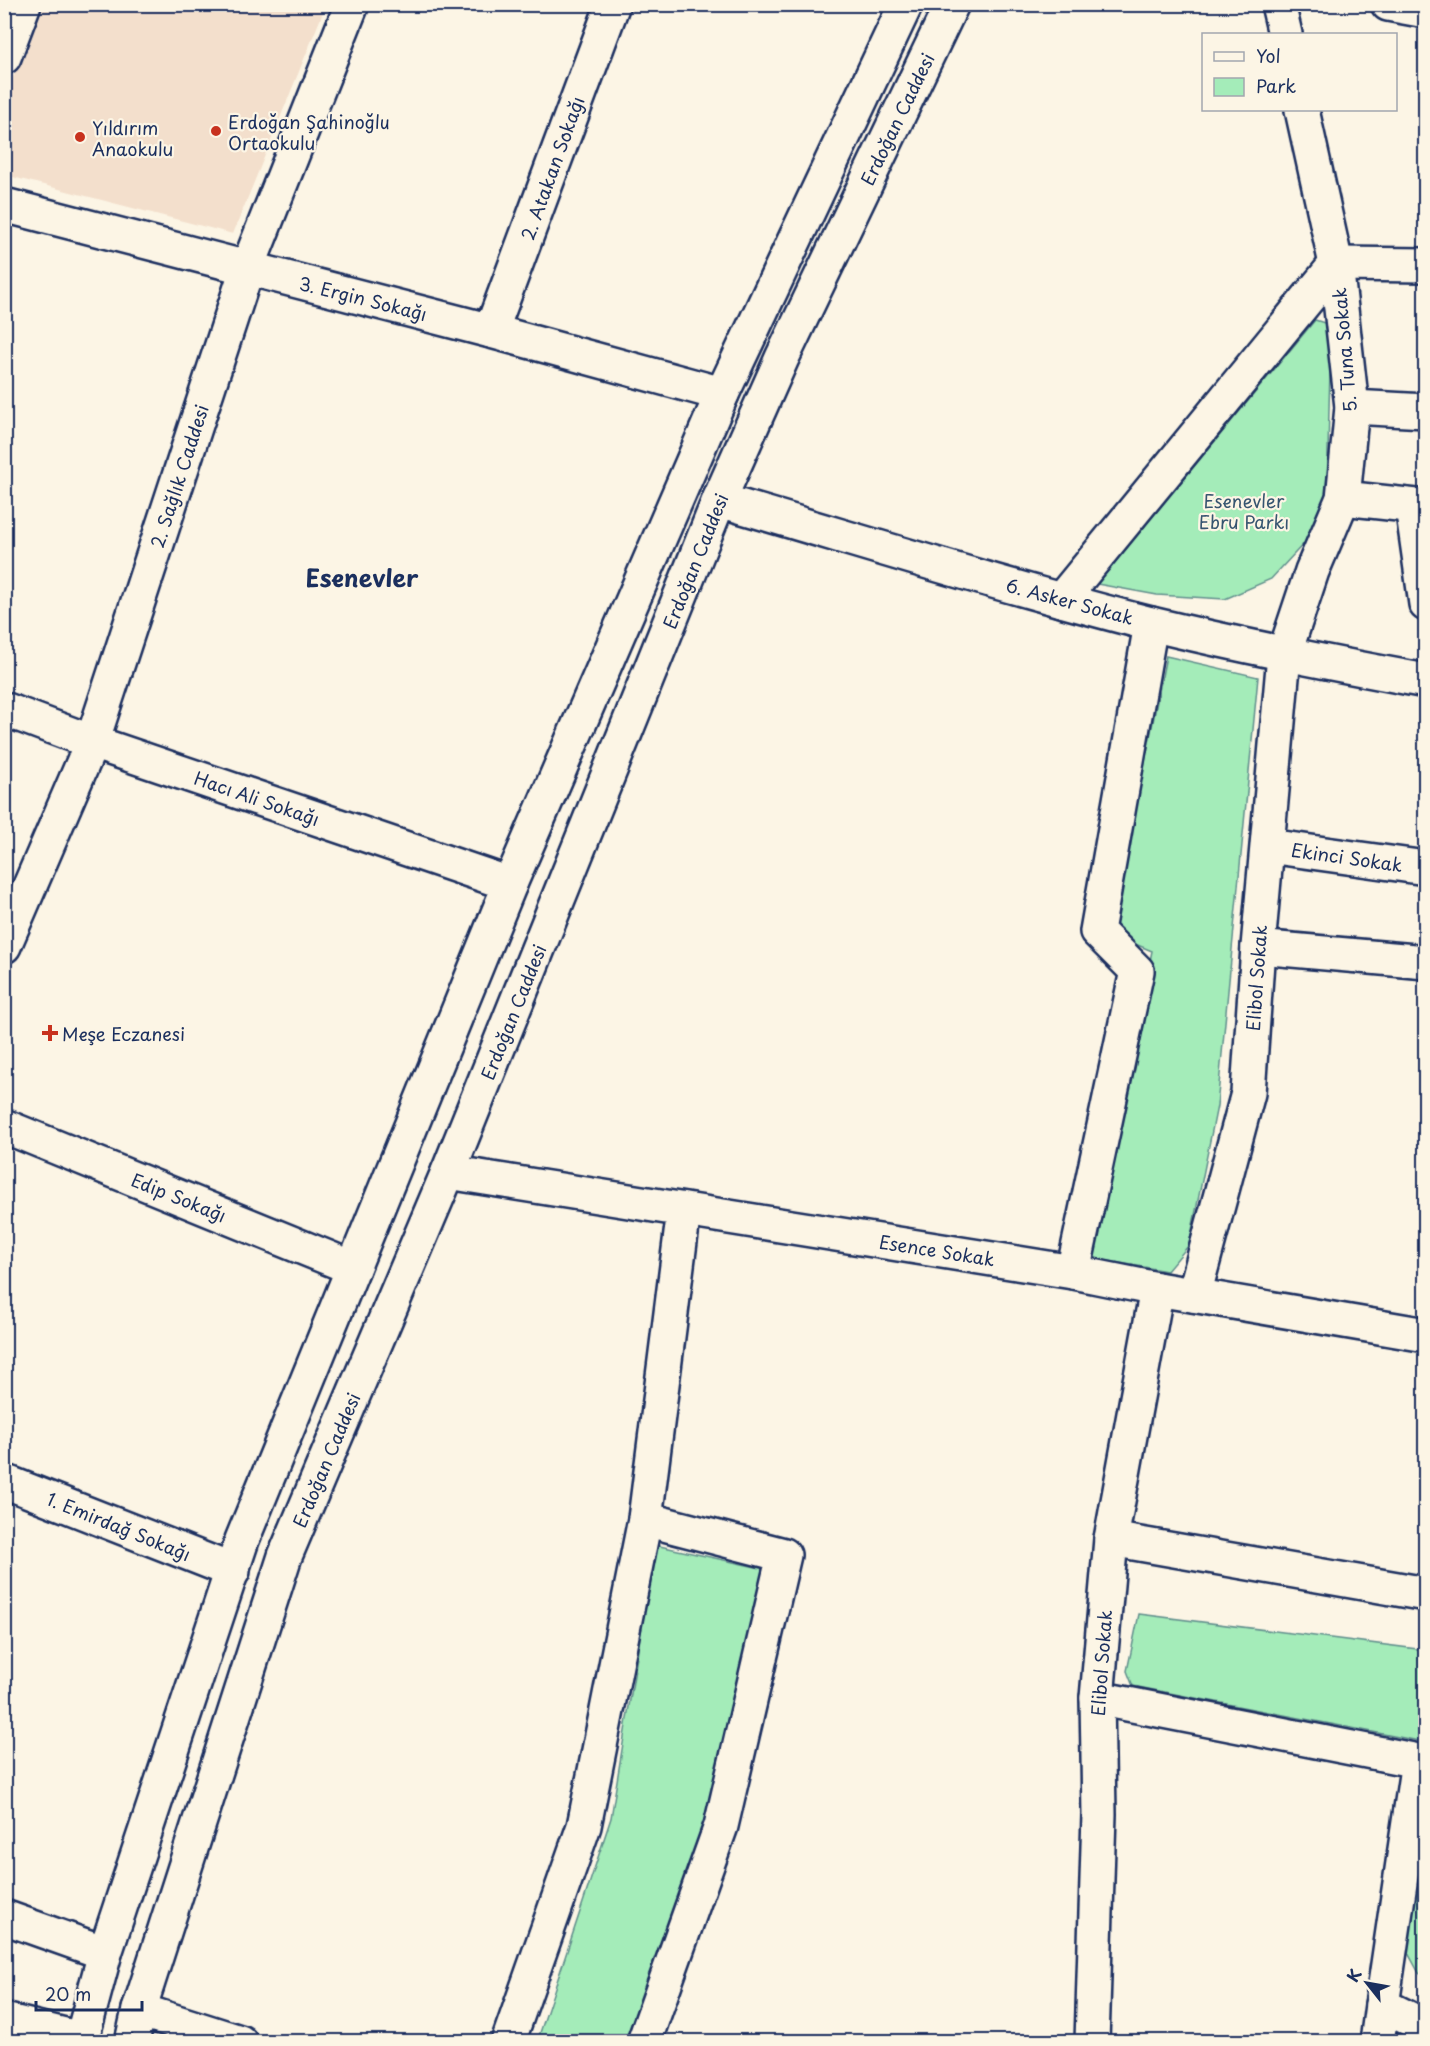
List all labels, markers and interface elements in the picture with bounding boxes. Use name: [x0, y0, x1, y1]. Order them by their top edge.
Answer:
legend: [1202, 33, 1397, 111]
text: Yol: [1256, 42, 1281, 69]
street label: Erdoğan Caddesi: [853, 48, 941, 190]
text: Park: [1256, 72, 1296, 99]
street label: 2. Atakan Sokağı: [514, 92, 590, 244]
place label: Erdoğan Şahinoğlu Ortaokulu: [228, 108, 390, 156]
place label: Yıldırım Anaokulu: [92, 114, 173, 162]
marker: Erdoğan Şahinoğlu Ortaokulu: [209, 124, 223, 138]
marker: Yıldırım Anaokulu: [73, 130, 87, 144]
street label: 3. Ergin Sokağı: [296, 269, 430, 327]
street label: 5. Tuna Sokak: [1325, 287, 1363, 413]
street label: 2. Sağlık Caddesi: [143, 401, 215, 551]
park label: Esenevler Ebru Parkı: [1199, 487, 1289, 535]
street label: Erdoğan Caddesi: [656, 489, 734, 633]
district label: Esenevler: [306, 559, 419, 595]
street label: 6. Asker Sokak: [1003, 571, 1137, 631]
street label: Hacı Ali Sokağı: [191, 764, 323, 832]
street label: Ekinci Sokak: [1290, 836, 1404, 878]
street label: Elibol Sokak: [1239, 924, 1273, 1032]
street label: Erdoğan Caddesi: [474, 940, 552, 1084]
place label: Meşe Eczanesi: [62, 1020, 185, 1047]
marker: Meşe Eczanesi: [43, 1026, 57, 1040]
street label: Edip Sokağı: [127, 1166, 231, 1228]
street label: Esence Sokak: [877, 1228, 997, 1272]
street label: Erdoğan Caddesi: [285, 1388, 367, 1532]
street label: 1. Emirdağ Sokağı: [43, 1485, 195, 1567]
street label: Elibol Sokak: [1084, 1609, 1118, 1717]
north arrow: [1337, 1953, 1397, 2013]
text: K: [1340, 1963, 1367, 1986]
scale bar: [36, 1974, 142, 2012]
text: 20 m: [45, 1980, 91, 2007]

